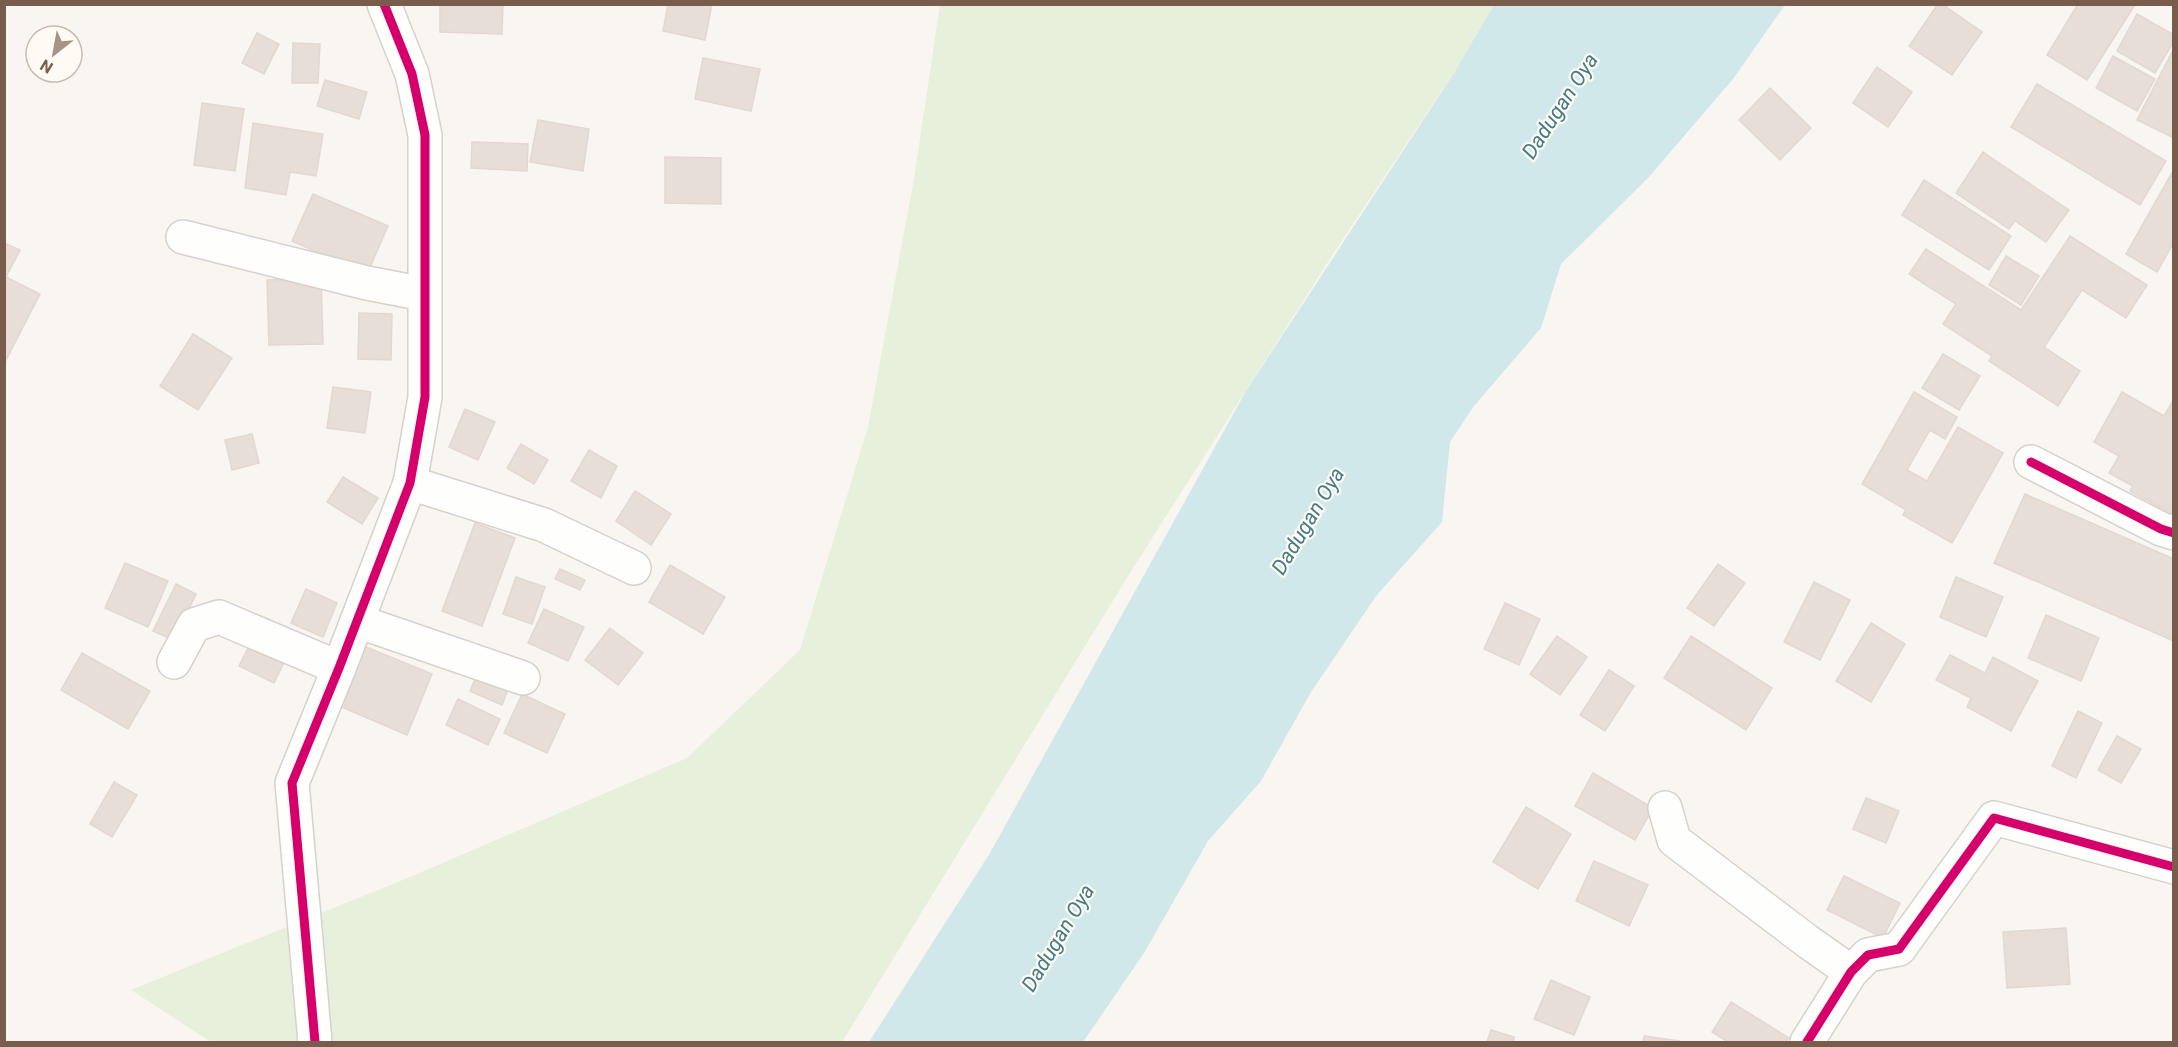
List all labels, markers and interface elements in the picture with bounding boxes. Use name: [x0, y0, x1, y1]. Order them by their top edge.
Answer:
north arrow: [24, 24, 84, 84]
water label: Dadugan Oya: [1517, 49, 1603, 163]
text: N: [37, 55, 56, 77]
water label: Dadugan Oya: [1267, 463, 1349, 579]
water label: Dadugan Oya: [1017, 880, 1099, 996]

